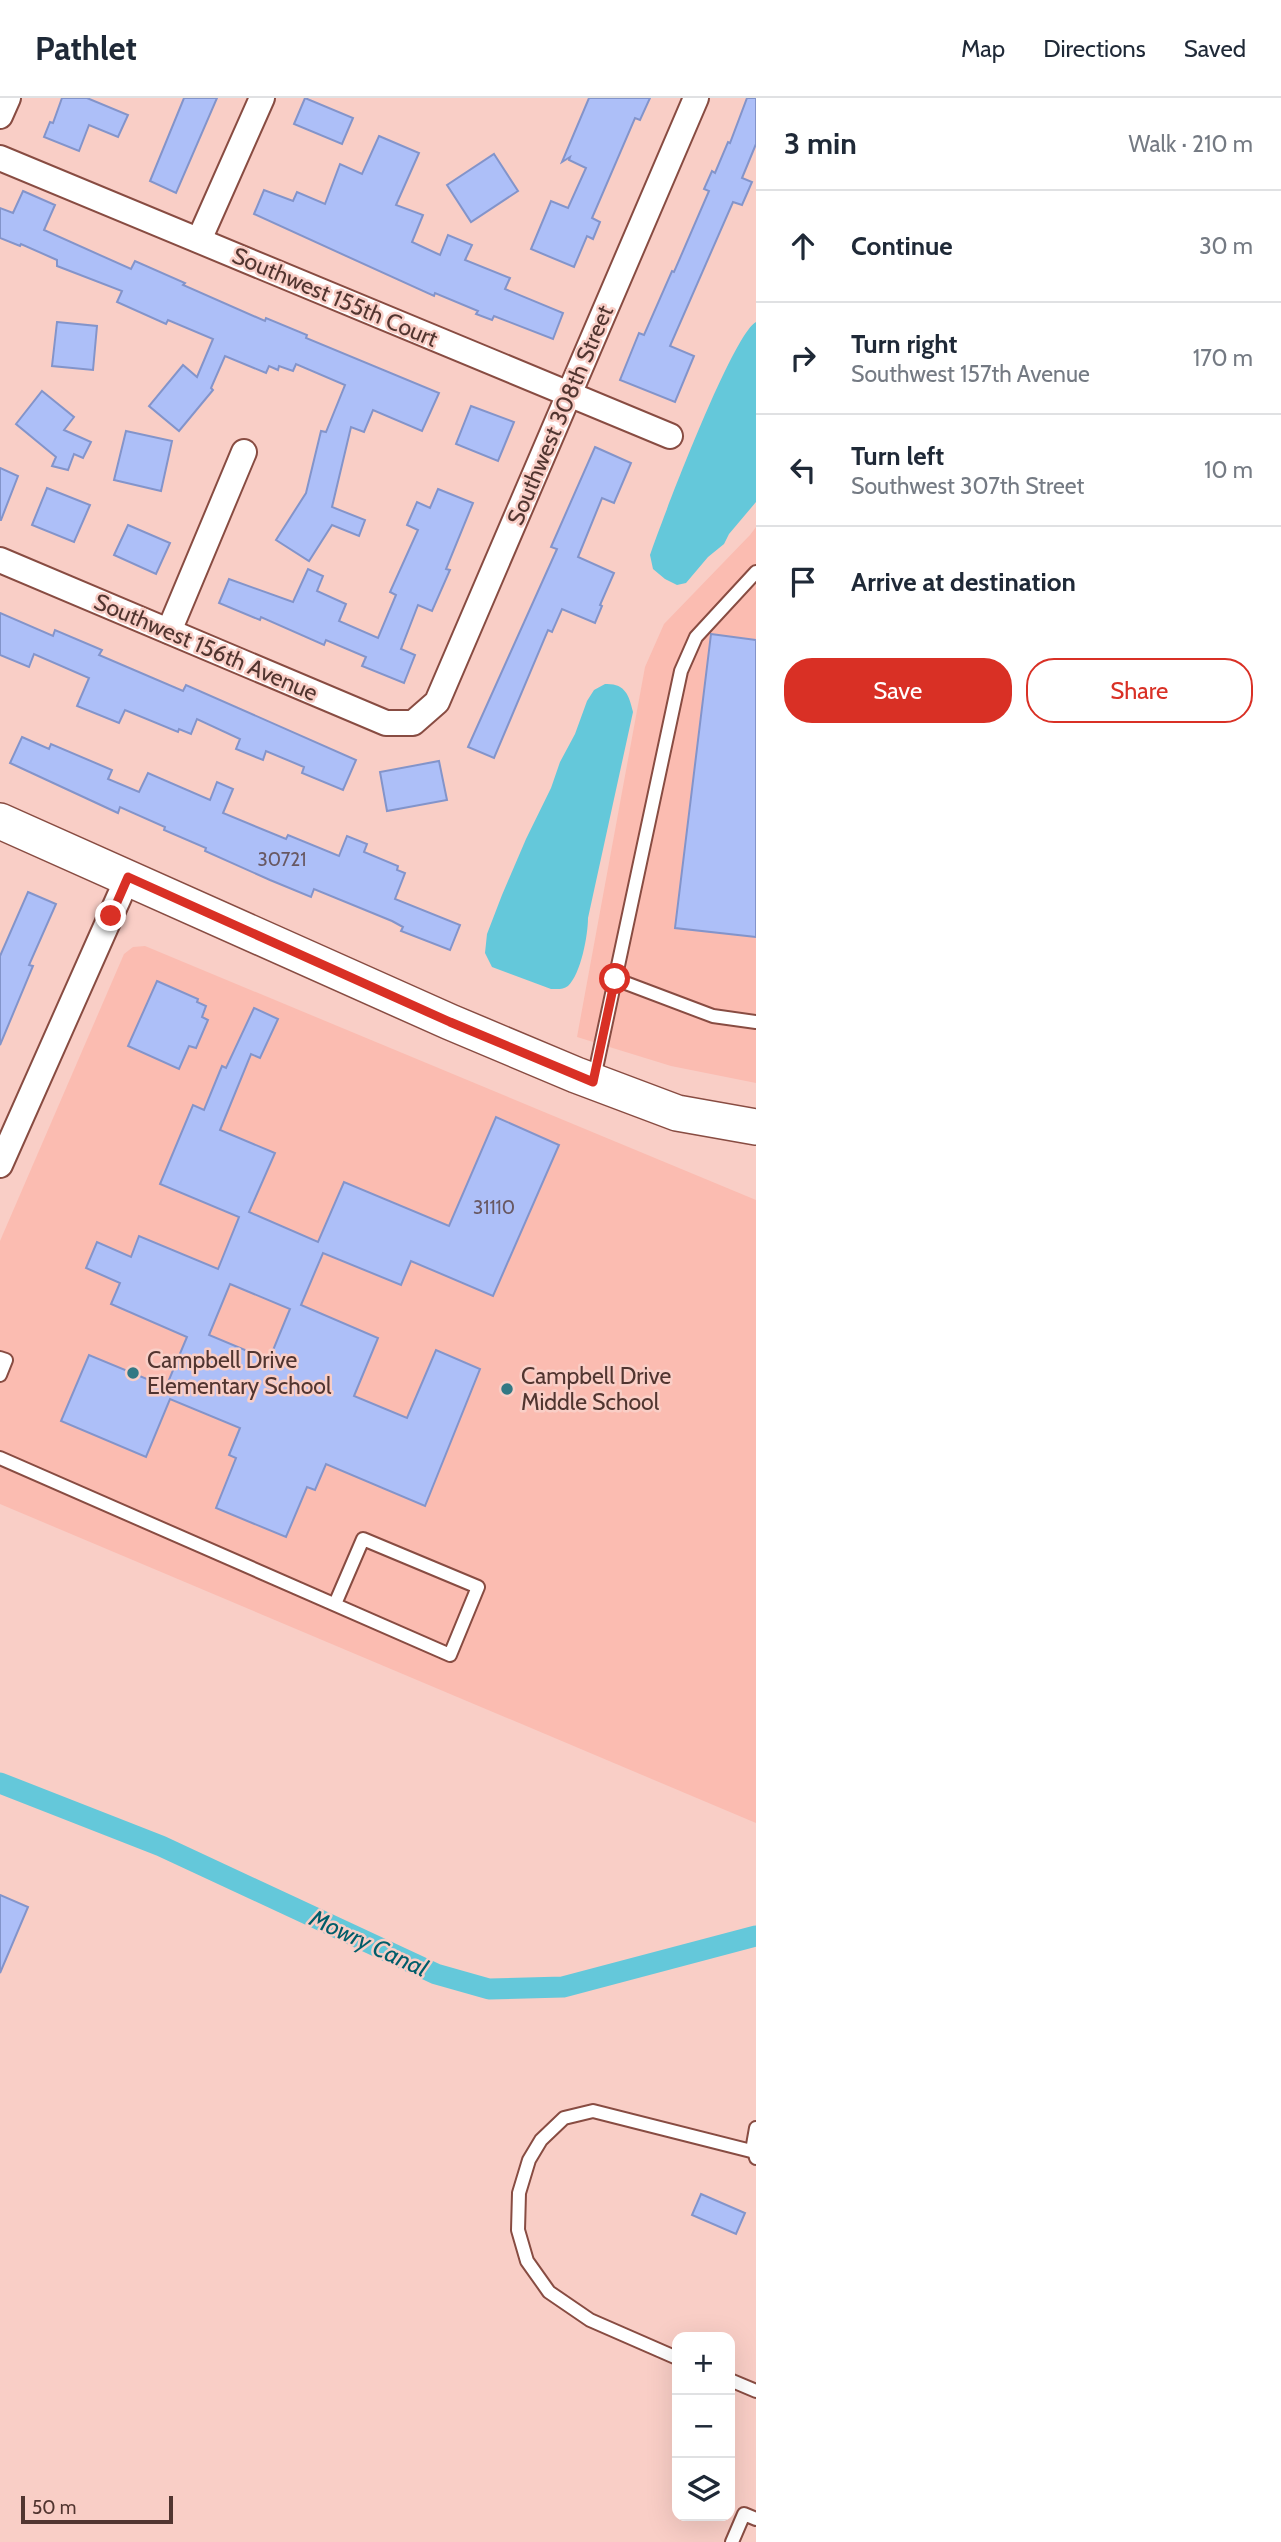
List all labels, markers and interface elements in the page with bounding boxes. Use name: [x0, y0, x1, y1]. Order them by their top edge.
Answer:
text: Pathlet: [35, 28, 137, 68]
text: Map: [961, 34, 1005, 63]
text: Directions: [1043, 34, 1146, 63]
text: Saved: [1184, 34, 1246, 63]
text: 3 min: [784, 125, 857, 162]
text: Walk · 210 m: [1129, 130, 1253, 158]
icon: ahead: [784, 227, 822, 265]
text: Continue: [851, 230, 953, 262]
text: 30 m: [1199, 232, 1253, 260]
street label: Southwest 155th Court: [228, 241, 442, 353]
street label: Southwest 308th Street: [501, 301, 619, 529]
text: Turn right: [851, 328, 957, 360]
icon: right: [784, 339, 822, 377]
text: 170 m: [1193, 344, 1253, 372]
text: Southwest 157th Avenue: [851, 360, 1090, 388]
text: Turn left: [851, 440, 944, 472]
icon: left: [784, 451, 822, 489]
text: 10 m: [1204, 456, 1253, 484]
text: Southwest 307th Street: [851, 472, 1084, 500]
icon: arrive: [784, 563, 822, 601]
text: Arrive at destination: [851, 566, 1076, 598]
street label: Southwest 156th Avenue: [90, 587, 322, 707]
button: Save: [784, 658, 1012, 723]
button: Share: [1026, 658, 1253, 723]
house number: 30721: [257, 848, 307, 871]
route end: [95, 900, 126, 931]
route start: [599, 963, 630, 994]
house number: 31110: [473, 1196, 515, 1219]
place label: Campbell Drive Elementary School: [147, 1346, 332, 1400]
place label: Campbell Drive Middle School: [521, 1362, 672, 1416]
marker: Campbell Drive Elementary School: [125, 1365, 141, 1381]
marker: Campbell Drive Middle School: [499, 1381, 515, 1397]
water label: Mowry Canal: [305, 1903, 433, 1983]
map controls: [672, 2332, 735, 2521]
button: +: [672, 2332, 735, 2395]
button: −: [672, 2395, 735, 2458]
button: layers: [672, 2458, 735, 2521]
scale bar: [21, 2493, 173, 2525]
text: 50 m: [32, 2496, 76, 2519]

